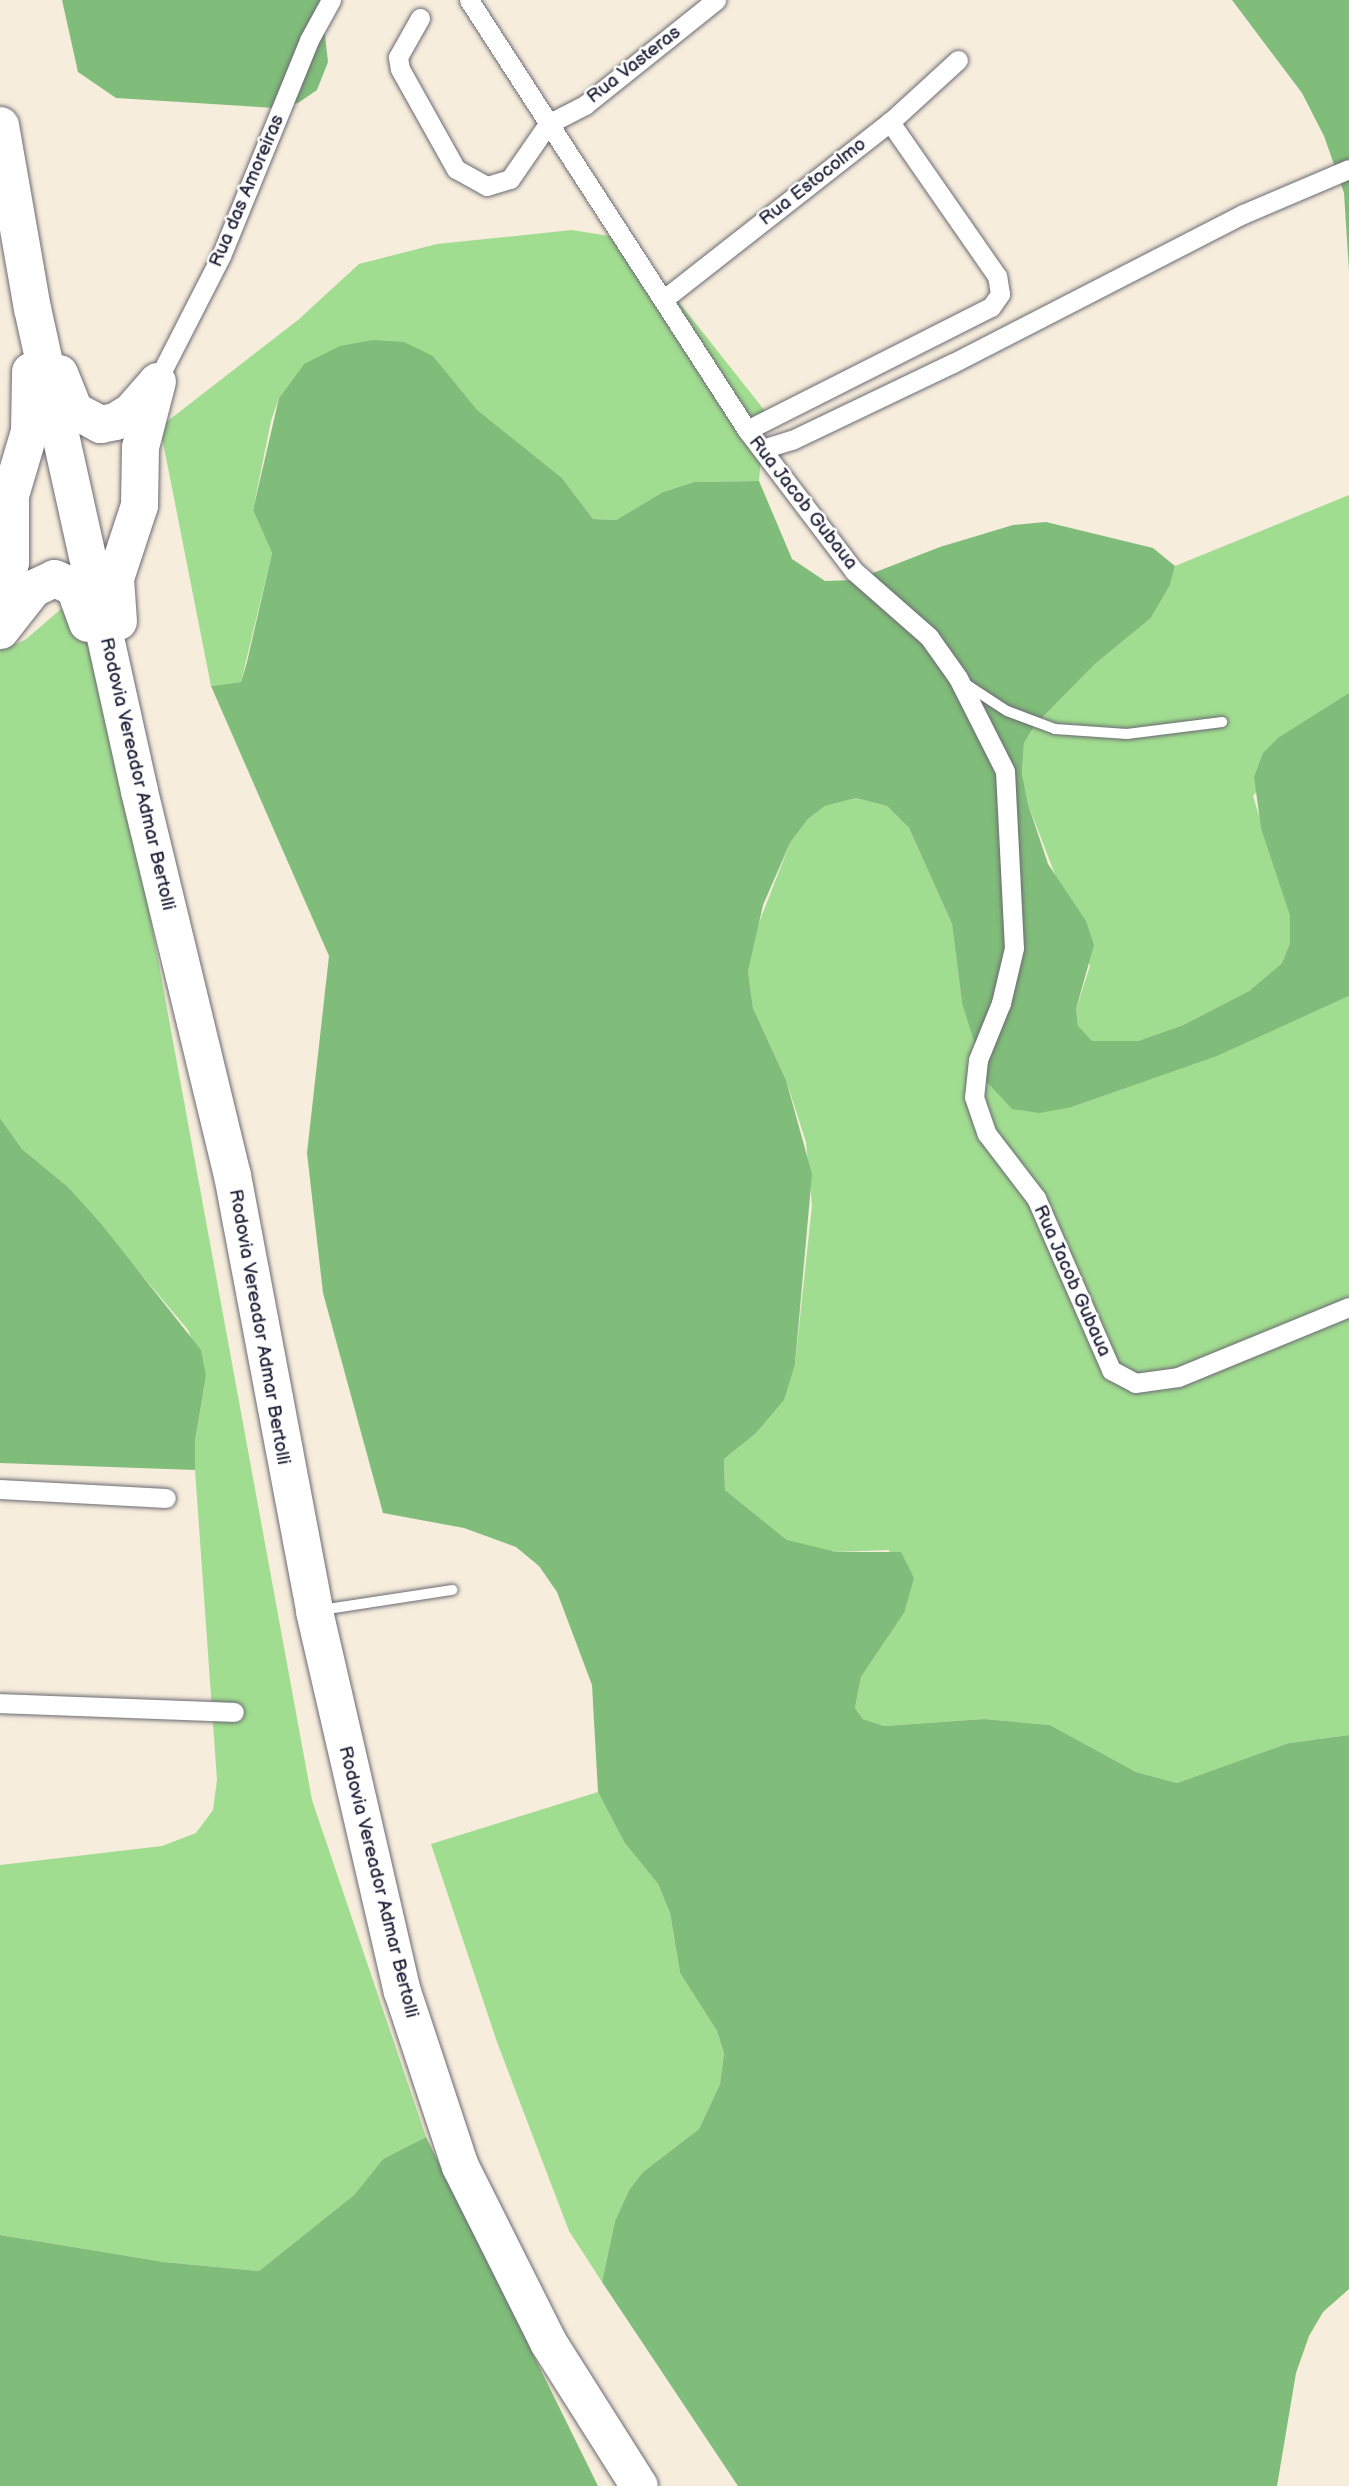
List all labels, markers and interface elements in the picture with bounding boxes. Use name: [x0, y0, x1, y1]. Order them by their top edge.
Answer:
street label: Rua Vasteras: [582, 21, 686, 109]
street label: Rua das Amoreiras: [205, 111, 289, 271]
street label: Rua Estocolmo: [755, 133, 871, 231]
street label: Rua Jacob Gubaua: [743, 431, 863, 575]
street label: Rodovia Vereador Admar Bertolli: [94, 635, 180, 913]
street label: Rodovia Vereador Admar Bertolli: [223, 1187, 295, 1467]
street label: Rua Jacob Gubaua: [1028, 1201, 1116, 1361]
street label: Rodovia Vereador Admar Bertolli: [333, 1743, 423, 2021]

